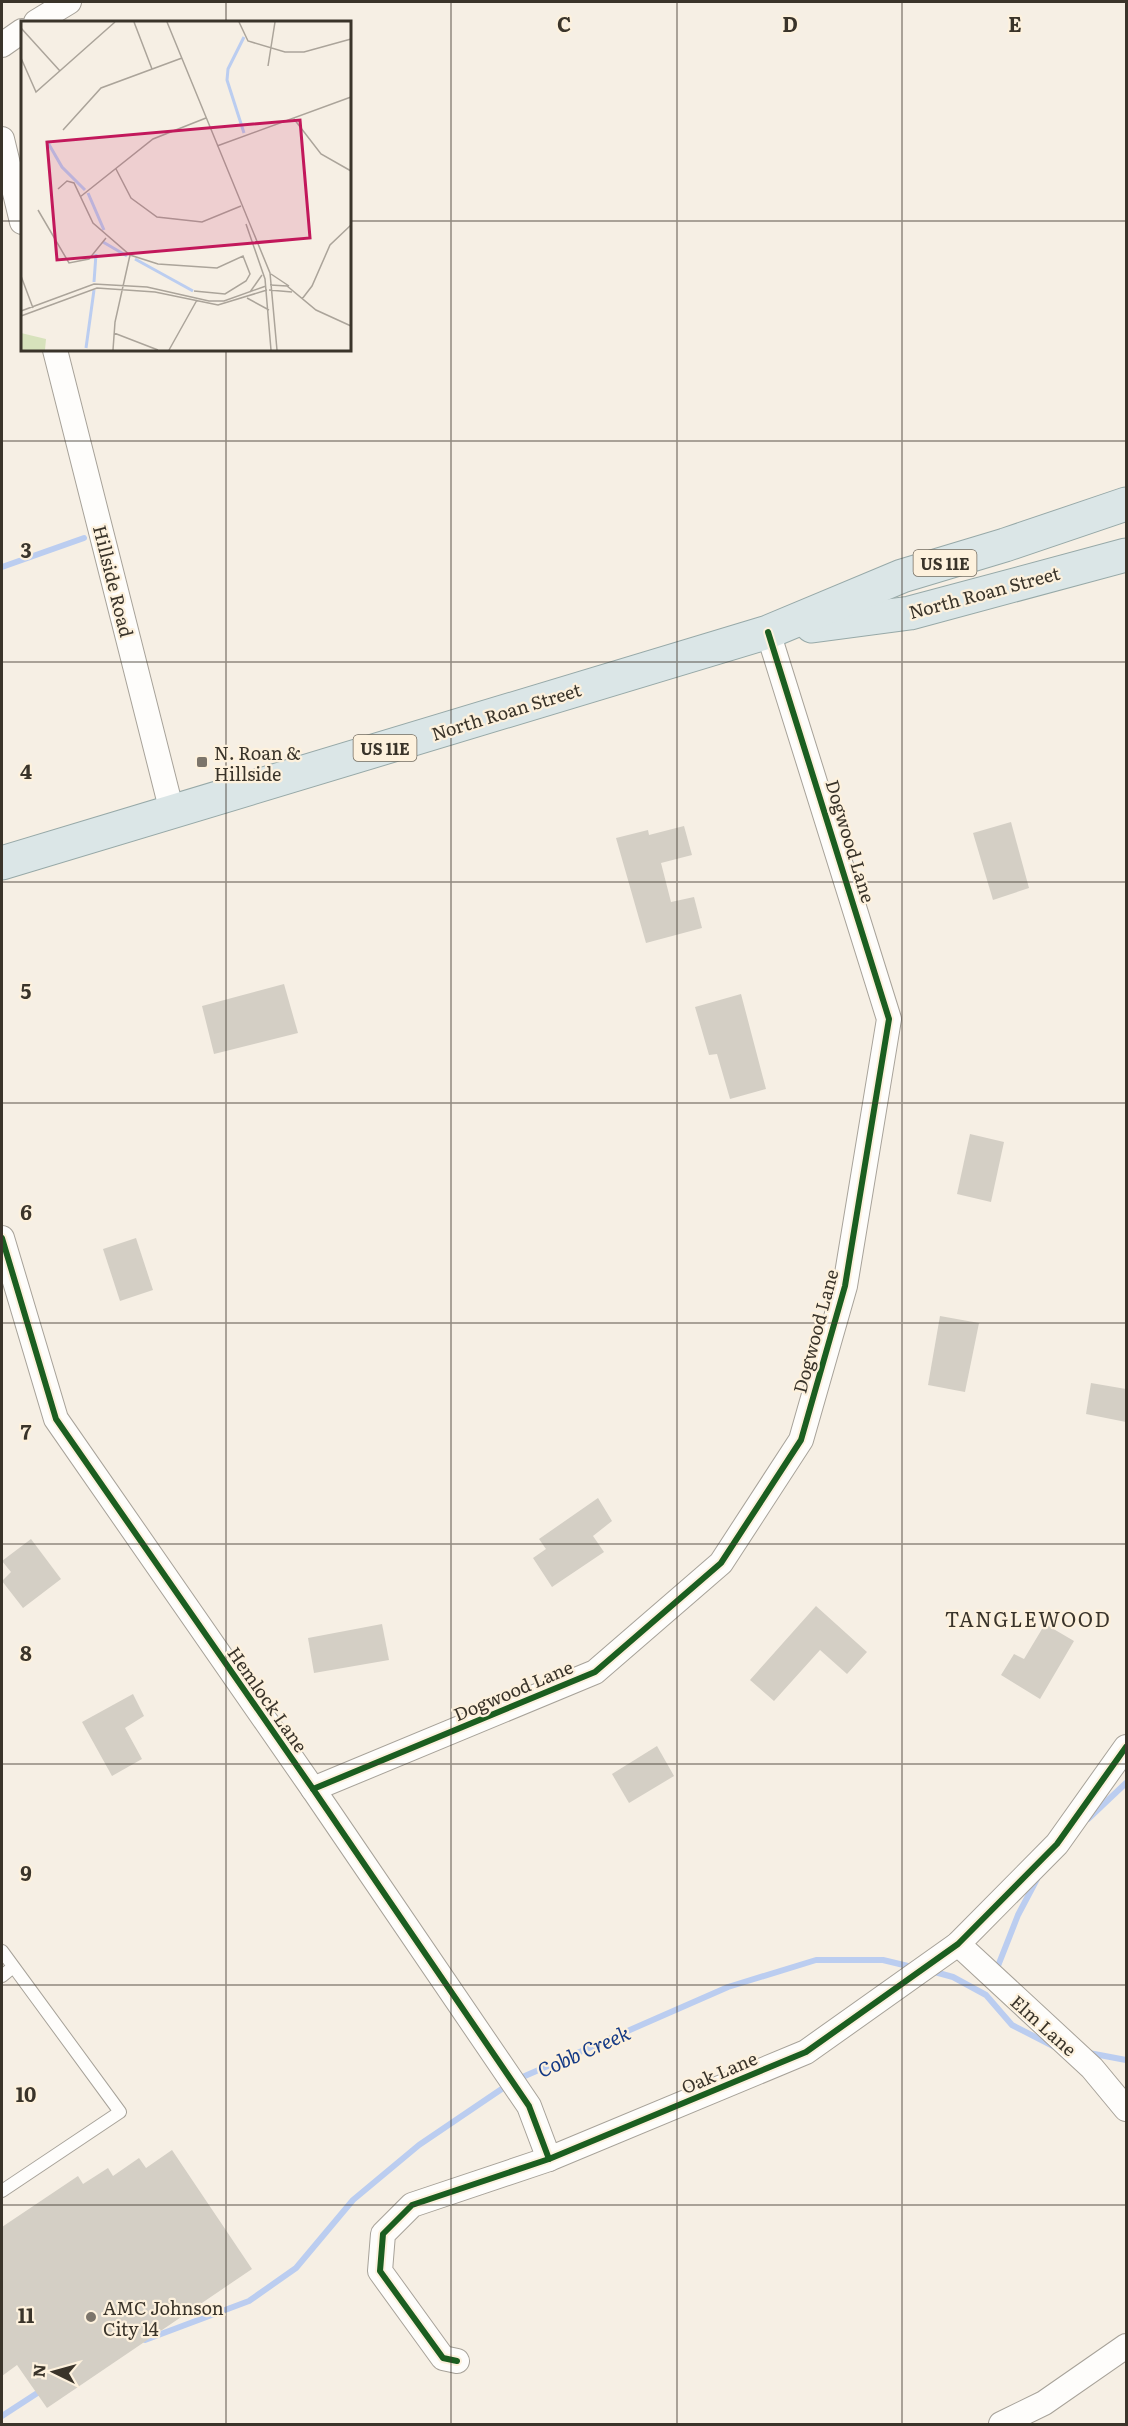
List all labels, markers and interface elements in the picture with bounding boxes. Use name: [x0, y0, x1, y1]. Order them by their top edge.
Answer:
text: C: [557, 8, 571, 38]
text: D: [782, 8, 798, 38]
text: E: [1008, 8, 1022, 38]
inset map: [21, 21, 351, 351]
street label: Hillside Road: [87, 522, 141, 640]
text: 3: [20, 534, 32, 564]
road number: US 11E: [914, 550, 976, 576]
street label: North Roan Street: [905, 559, 1063, 625]
street label: North Roan Street: [428, 675, 585, 747]
road number: US 11E: [354, 735, 416, 761]
place label: N. Roan & Hillside: [214, 739, 301, 787]
text: 4: [20, 755, 32, 785]
marker: N. Roan & Hillside: [195, 755, 209, 769]
street label: Dogwood Lane: [819, 776, 883, 906]
text: 5: [21, 975, 32, 1005]
text: 6: [20, 1196, 32, 1226]
street label: Dogwood Lane: [785, 1266, 845, 1396]
text: 7: [21, 1416, 32, 1446]
district label: TANGLEWOOD: [945, 1603, 1111, 1633]
text: 8: [20, 1637, 32, 1667]
street label: Hemlock Lane: [222, 1641, 314, 1757]
street label: Dogwood Lane: [449, 1653, 577, 1727]
text: 9: [20, 1857, 32, 1887]
street label: Elm Lane: [1005, 1988, 1083, 2062]
water label: Cobb Creek: [532, 2016, 634, 2084]
street label: Oak Lane: [677, 2044, 761, 2100]
text: 10: [16, 2078, 36, 2108]
place label: AMC Johnson City 14: [103, 2294, 224, 2342]
text: 11: [18, 2299, 34, 2329]
marker: AMC Johnson City 14: [84, 2310, 98, 2324]
north arrow: [24, 2342, 84, 2402]
text: N: [26, 2363, 51, 2378]

